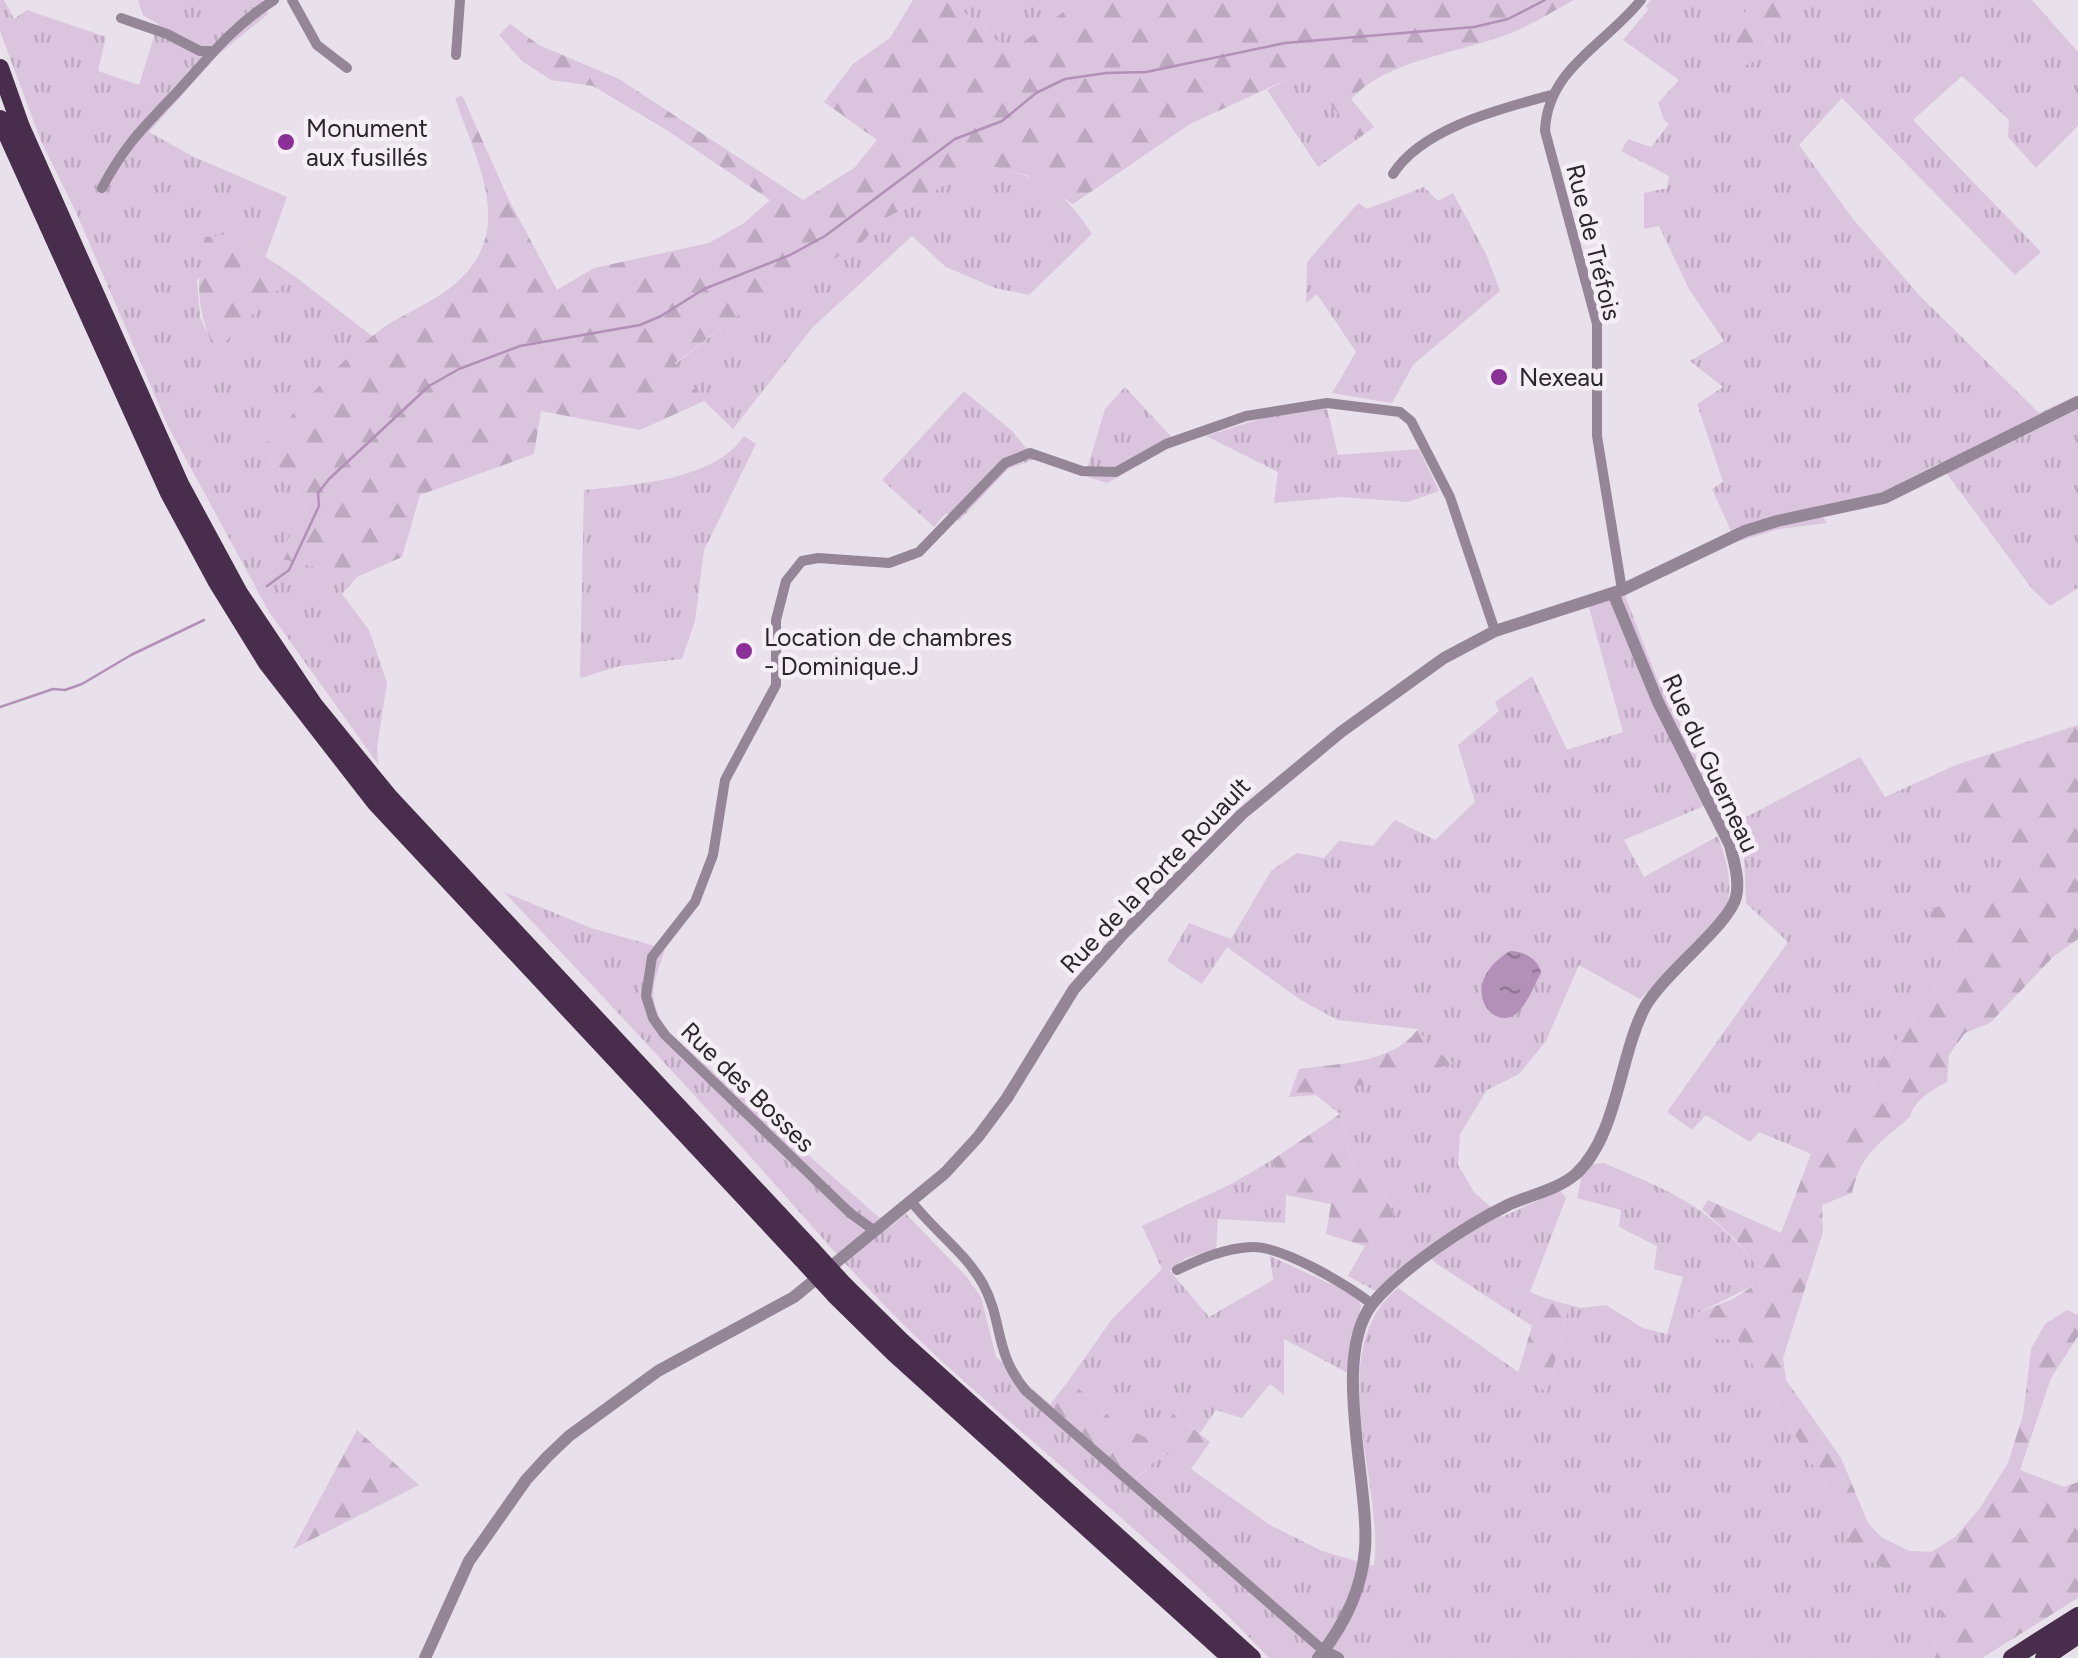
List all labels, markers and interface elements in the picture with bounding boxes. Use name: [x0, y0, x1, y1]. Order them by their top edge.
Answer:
place label: Monument aux fusillés: [306, 113, 428, 172]
marker: Monument aux fusillés: [275, 131, 297, 153]
street label: Rue de Tréfois: [1560, 161, 1628, 323]
place label: Nexeau: [1519, 362, 1604, 392]
marker: Nexeau: [1488, 366, 1510, 388]
place label: Location de chambres - Dominique.J: [764, 622, 1012, 681]
marker: Location de chambres - Dominique.J: [733, 640, 755, 662]
street label: Rue du Guerneau: [1657, 669, 1765, 857]
street label: Rue de la Porte Rouault: [1054, 771, 1256, 979]
street label: Rue des Bosses: [675, 1016, 821, 1158]

